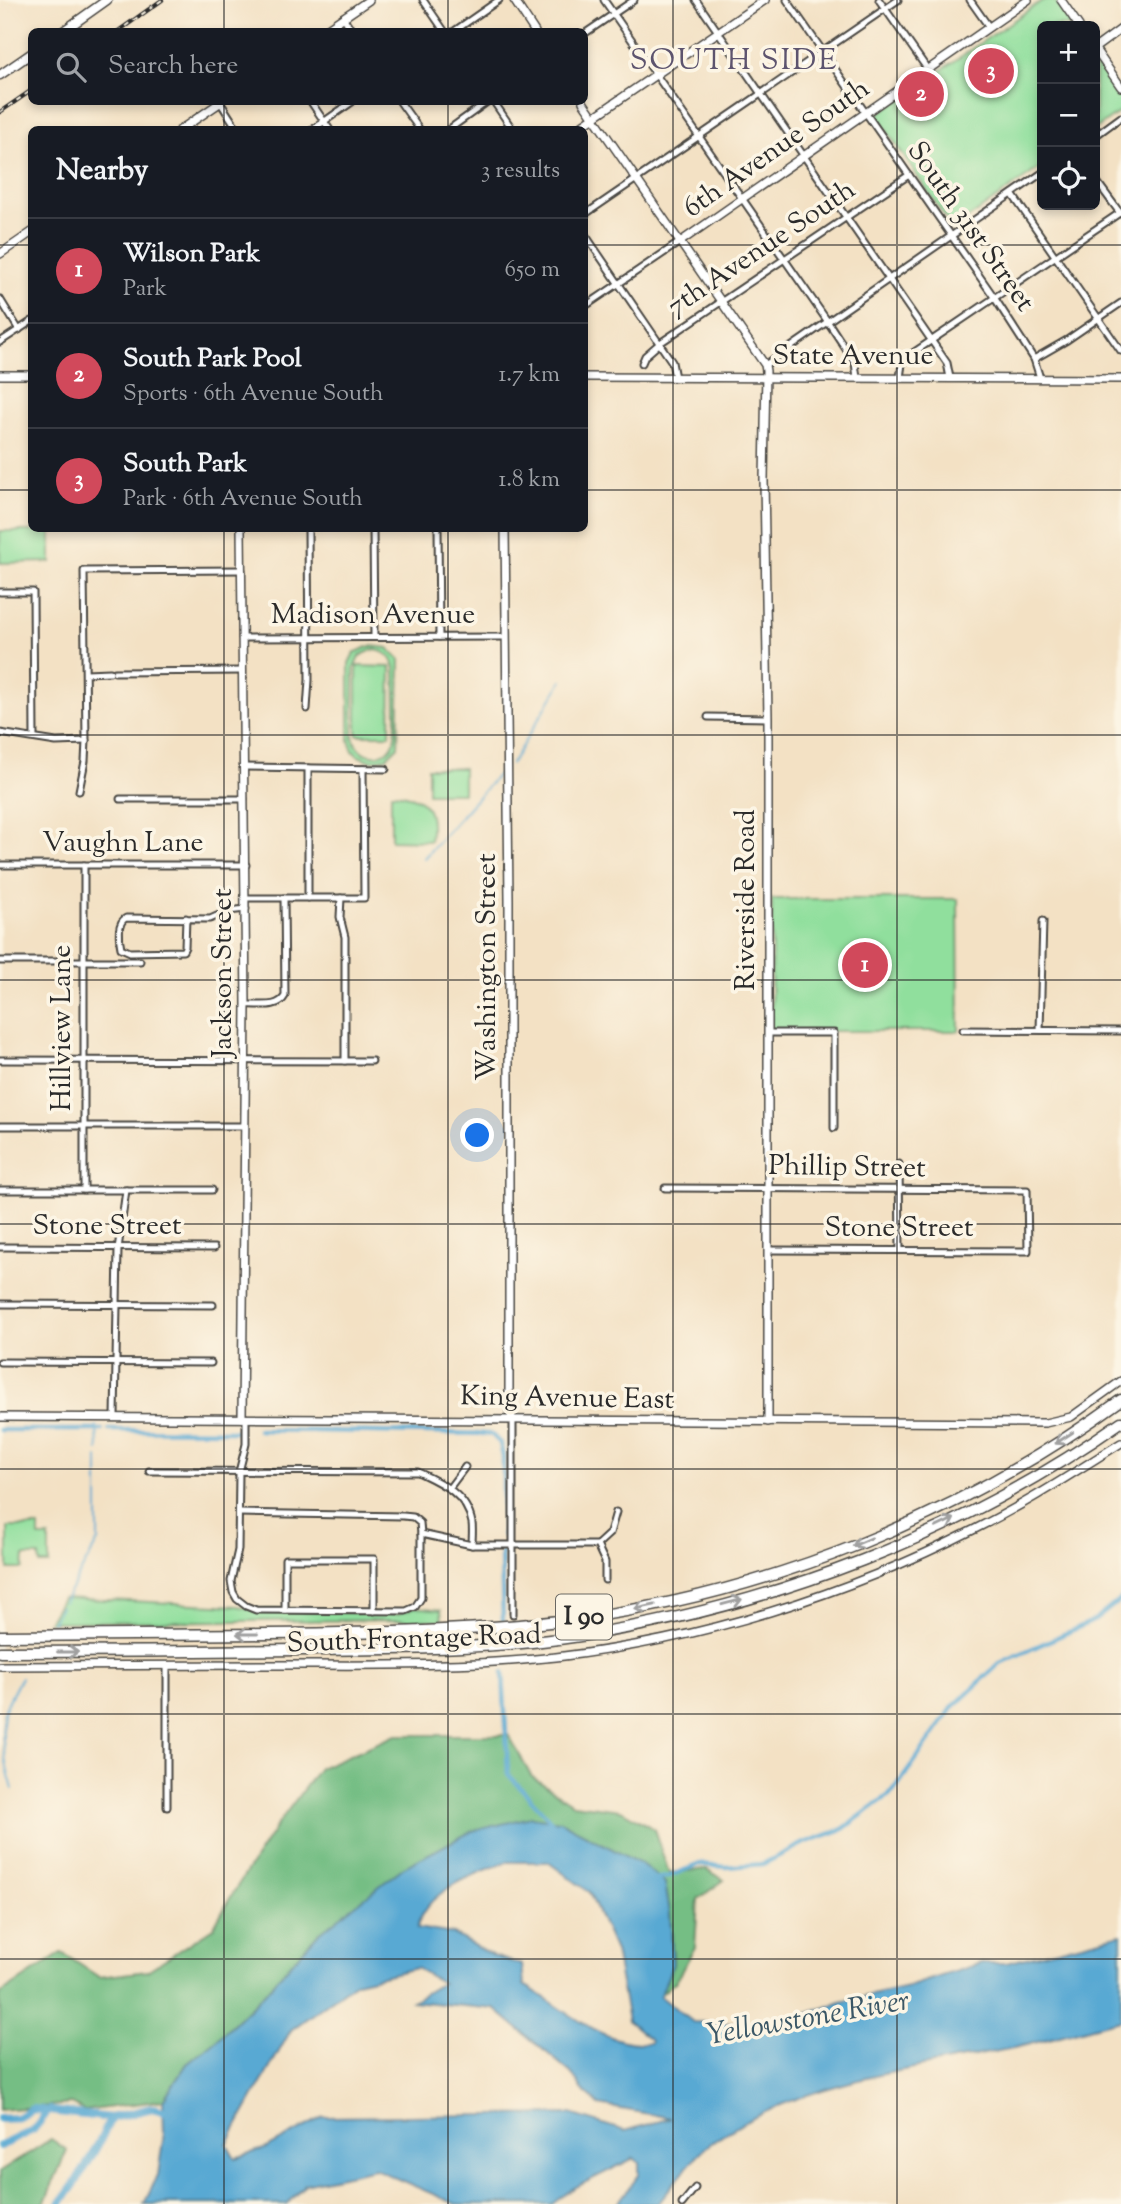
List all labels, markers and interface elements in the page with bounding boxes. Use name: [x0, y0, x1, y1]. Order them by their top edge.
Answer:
map controls: [1037, 21, 1100, 210]
button: +: [1037, 21, 1100, 84]
search box: [28, 28, 588, 105]
district label: SOUTH SIDE: [630, 40, 838, 83]
pin: 3: [968, 45, 1014, 97]
icon: search: [52, 48, 90, 86]
text: Search here: [108, 48, 238, 85]
pin: 2: [898, 68, 944, 120]
street label: 6th Avenue South: [676, 70, 878, 228]
button: −: [1037, 84, 1100, 147]
street label: South 31st Street: [896, 134, 1044, 321]
button: locate: [1037, 147, 1100, 210]
text: Nearby: [56, 150, 148, 193]
text: 3 results: [481, 155, 560, 188]
street label: 7th Avenue South: [660, 171, 864, 327]
text: Wilson Park: [123, 236, 260, 273]
text: 1: [75, 254, 83, 287]
text: 650 m: [505, 254, 560, 287]
text: Park: [123, 273, 167, 306]
street label: State Avenue: [772, 337, 934, 377]
text: South Park Pool: [123, 341, 302, 378]
text: 2: [74, 359, 84, 392]
text: 1.7 km: [498, 359, 560, 392]
text: Sports · 6th Avenue South: [123, 378, 383, 411]
text: South Park: [123, 446, 247, 483]
text: 3: [74, 464, 84, 497]
text: 1.8 km: [498, 464, 560, 497]
text: Park · 6th Avenue South: [123, 483, 363, 516]
street label: Madison Avenue: [271, 596, 475, 636]
street label: Riverside Road: [727, 809, 767, 991]
street label: Vaughn Lane: [42, 824, 204, 864]
street label: Washington Street: [468, 853, 508, 1081]
street label: Jackson Street: [204, 888, 244, 1060]
pin: 1: [842, 939, 888, 991]
street label: Hillview Lane: [43, 945, 83, 1111]
your location: [460, 1118, 494, 1152]
street label: Phillip Street: [768, 1147, 926, 1189]
street label: Stone Street: [32, 1207, 182, 1247]
street label: Stone Street: [824, 1209, 974, 1249]
street label: King Avenue East: [460, 1377, 675, 1421]
one-way arrow: [1055, 1430, 1074, 1445]
one-way arrow: [934, 1516, 955, 1530]
one-way arrow: [852, 1536, 873, 1549]
road number: I 90: [556, 1594, 612, 1640]
one-way arrow: [721, 1595, 743, 1608]
one-way arrow: [634, 1600, 657, 1614]
street label: South Frontage Road: [286, 1616, 542, 1664]
one-way arrow: [236, 1627, 259, 1641]
one-way arrow: [56, 1645, 79, 1659]
water label: Yellowstone River: [703, 1980, 913, 2058]

